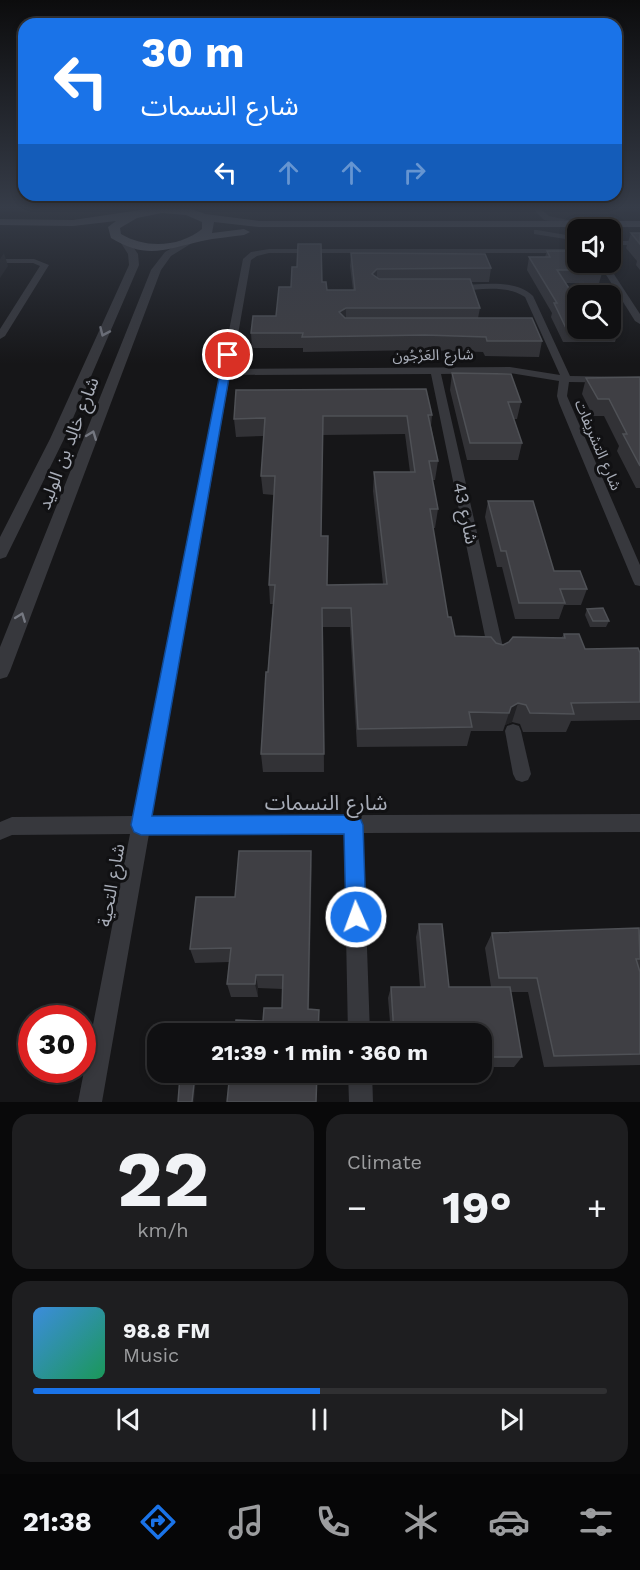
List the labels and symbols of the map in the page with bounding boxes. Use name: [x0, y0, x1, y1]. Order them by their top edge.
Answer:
one-way arrow: [99, 326, 111, 337]
pin: [202, 329, 253, 380]
street label: شارع العَرْجُون: [392, 345, 474, 368]
street label: شارع خالِد بن الوليد: [33, 374, 107, 514]
street label: شارع التشريفات: [568, 397, 625, 494]
one-way arrow: [85, 430, 97, 441]
street label: شارع 43: [445, 480, 483, 547]
one-way arrow: [14, 612, 26, 623]
street label: شارع النسمات: [265, 790, 387, 818]
street label: شارع التحية: [93, 842, 133, 929]
position arrow: [324, 885, 388, 949]
speed limit sign: 30: [18, 1005, 96, 1083]

